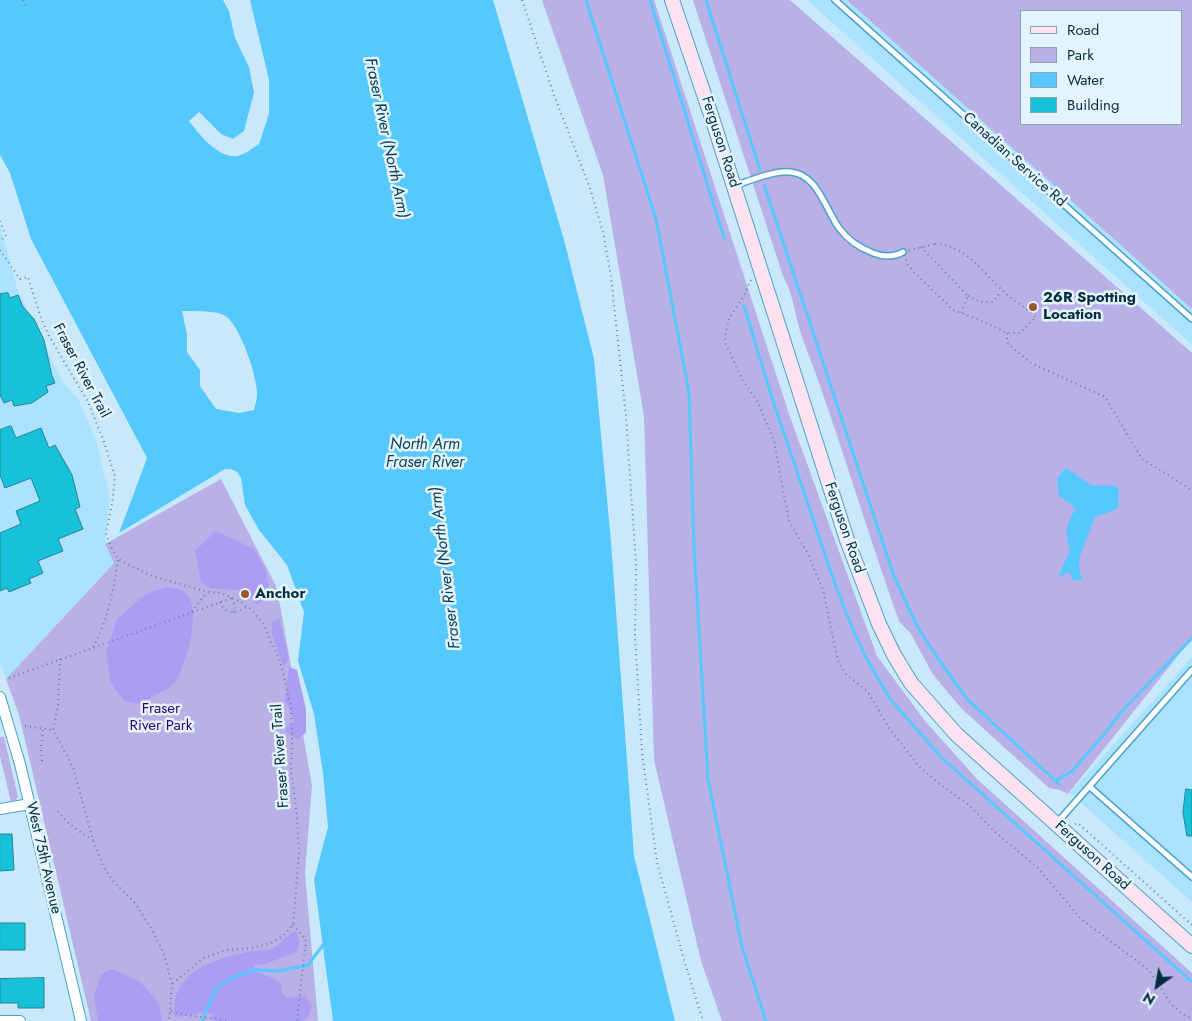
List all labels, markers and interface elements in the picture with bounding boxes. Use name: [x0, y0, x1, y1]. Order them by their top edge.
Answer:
legend: [1020, 10, 1182, 125]
text: Road: [1067, 19, 1099, 41]
text: Park: [1067, 44, 1094, 66]
water label: Fraser River (North Arm): [360, 56, 412, 220]
text: Water: [1067, 69, 1104, 91]
street label: Ferguson Road: [697, 94, 743, 190]
text: Building: [1067, 94, 1119, 116]
street label: Canadian Service Rd: [959, 109, 1069, 211]
place label: 26R Spotting Location: [1043, 289, 1136, 324]
marker: 26R Spotting Location: [1027, 301, 1039, 313]
street label: Fraser River Trail: [49, 321, 113, 421]
water label: North Arm Fraser River: [386, 435, 464, 473]
street label: Ferguson Road: [820, 480, 868, 576]
water label: Fraser River (North Arm): [427, 486, 465, 650]
place label: Anchor: [255, 585, 306, 603]
marker: Anchor: [239, 588, 251, 600]
park label: Fraser River Park: [130, 700, 192, 735]
street label: Fraser River Trail: [268, 703, 294, 809]
street label: West 75th Avenue: [21, 800, 65, 916]
street label: Ferguson Road: [1051, 817, 1133, 895]
north arrow: [1132, 961, 1182, 1011]
text: N: [1139, 987, 1159, 1010]

